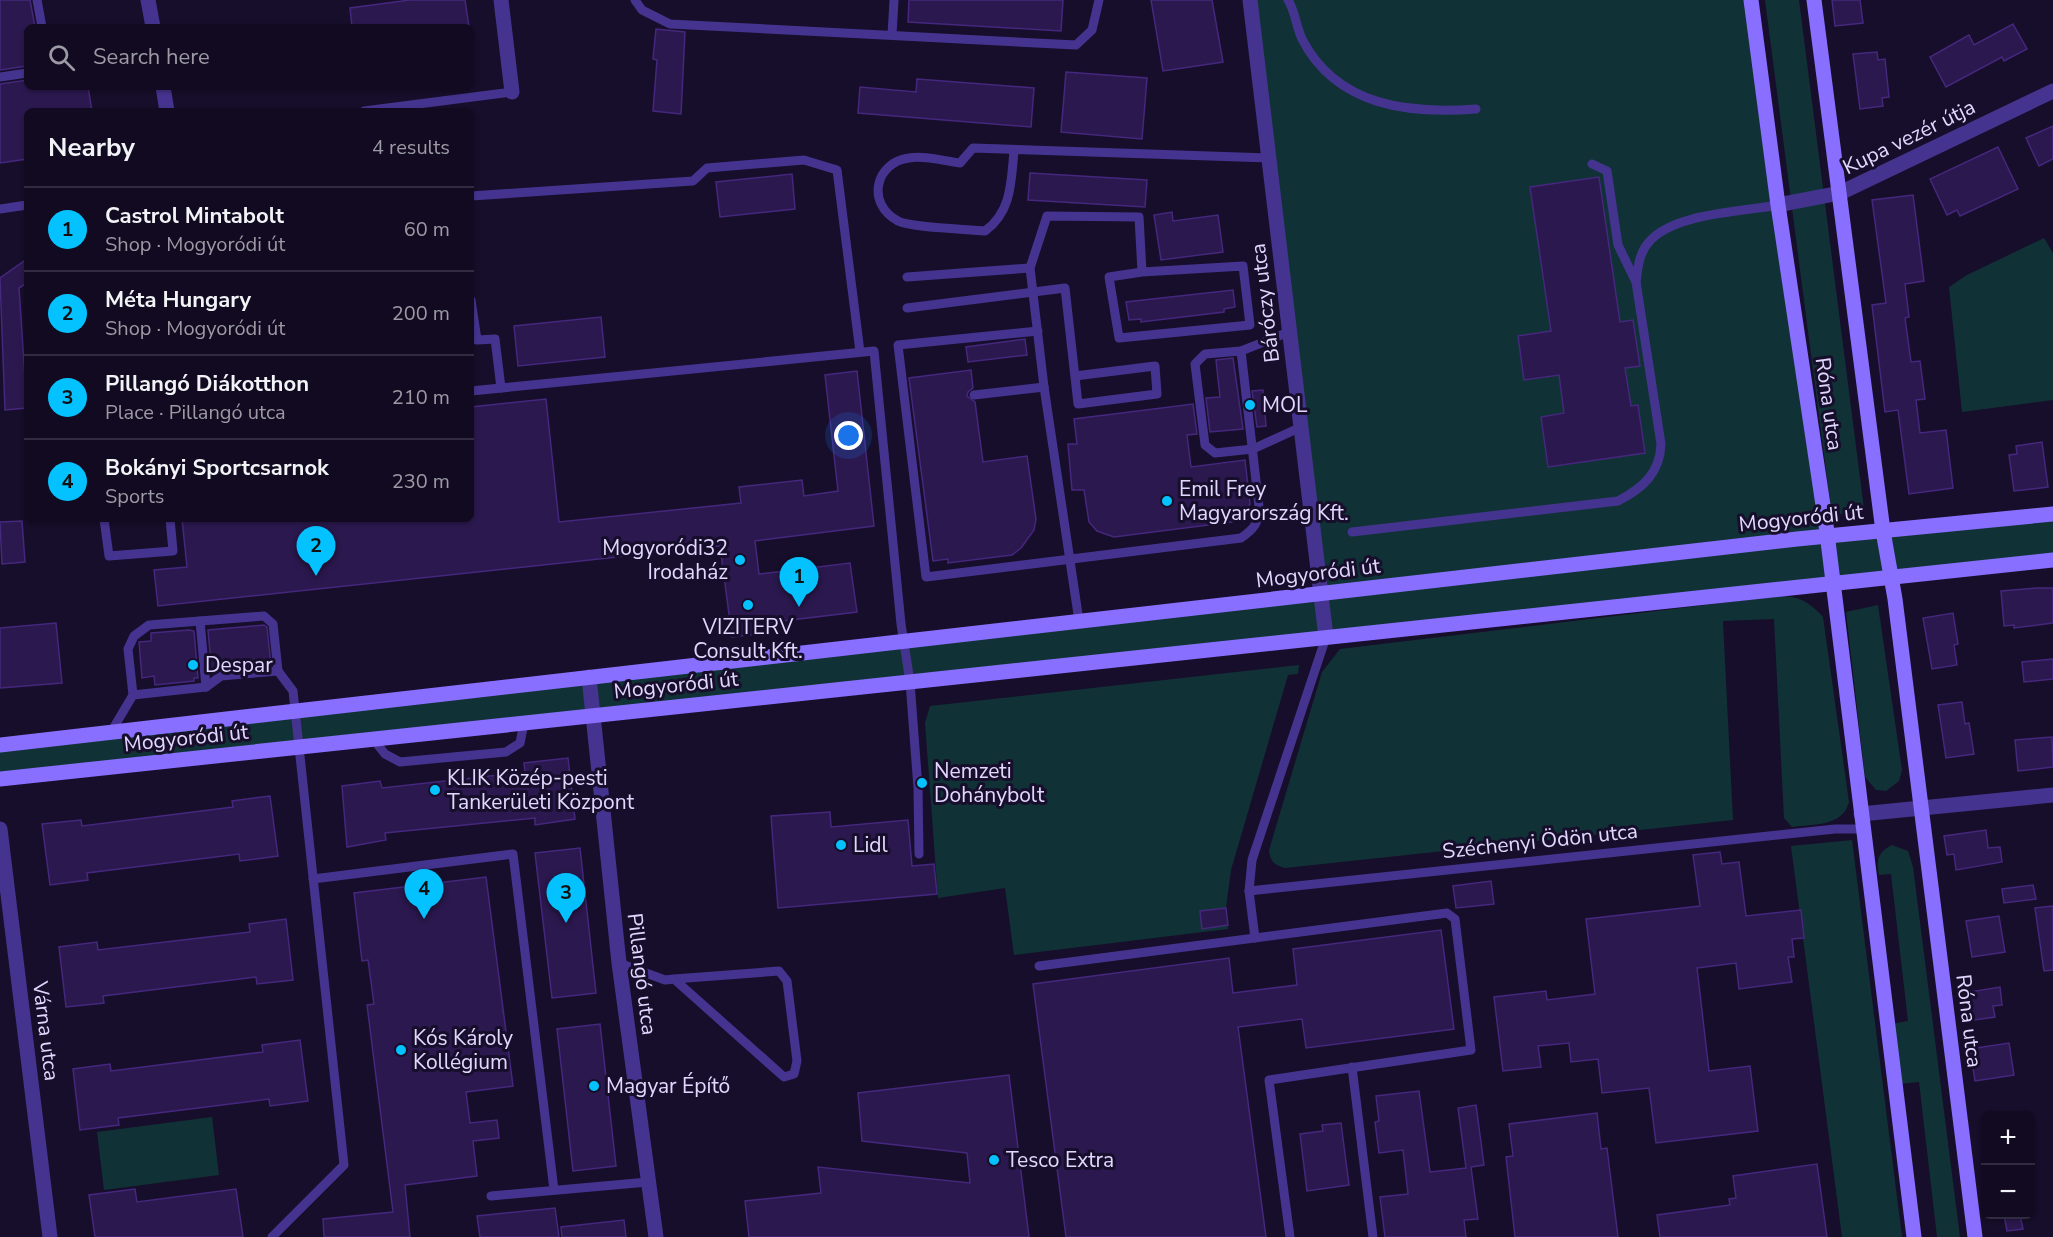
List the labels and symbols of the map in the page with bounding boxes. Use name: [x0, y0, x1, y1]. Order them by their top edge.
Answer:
street label: Kupa vezér útja: [1838, 93, 1980, 181]
street label: Báróczy utca: [1244, 242, 1286, 364]
street label: Róna utca: [1809, 356, 1849, 452]
place label: MOL: [1262, 391, 1308, 419]
marker: MOL: [1243, 398, 1257, 412]
your location: [834, 421, 863, 450]
place label: Emil Frey Magyarország Kft.: [1179, 475, 1349, 527]
marker: Emil Frey Magyarország Kft.: [1160, 494, 1174, 508]
street label: Mogyoródi út: [1737, 497, 1865, 538]
pin: 2: [296, 526, 336, 576]
place label: Mogyoródi32 Irodaház: [602, 534, 728, 586]
street label: Mogyoródi út: [1254, 551, 1382, 595]
marker: Mogyoródi32 Irodaház: [733, 553, 747, 567]
pin: 1: [780, 558, 818, 607]
marker: VIZITERV Consult Kft.: [741, 598, 755, 612]
place label: VIZITERV Consult Kft.: [693, 613, 803, 665]
place label: Despar: [205, 651, 273, 679]
marker: Despar: [186, 658, 200, 672]
street label: Mogyoródi út: [612, 664, 740, 705]
street label: Mogyoródi út: [122, 717, 250, 758]
place label: Nemzeti Dohánybolt: [934, 757, 1045, 809]
place label: KLIK Közép-pesti Tankerületi Központ: [447, 764, 635, 816]
marker: Nemzeti Dohánybolt: [915, 776, 929, 790]
marker: KLIK Közép-pesti Tankerületi Központ: [428, 783, 442, 797]
street label: Széchenyi Ödön utca: [1441, 817, 1639, 865]
place label: Lidl: [853, 831, 889, 859]
marker: Lidl: [834, 838, 848, 852]
pin: 4: [404, 870, 444, 919]
pin: 3: [546, 874, 586, 923]
street label: Pillangó utca: [621, 911, 663, 1037]
street label: Róna utca: [1949, 973, 1989, 1069]
street label: Várna utca: [26, 979, 66, 1082]
place label: Kós Károly Kollégium: [413, 1024, 513, 1076]
marker: Kós Károly Kollégium: [394, 1043, 408, 1057]
place label: Magyar Építő: [606, 1072, 730, 1100]
marker: Magyar Építő: [587, 1079, 601, 1093]
place label: Tesco Extra: [1006, 1146, 1114, 1174]
marker: Tesco Extra: [987, 1153, 1001, 1167]

